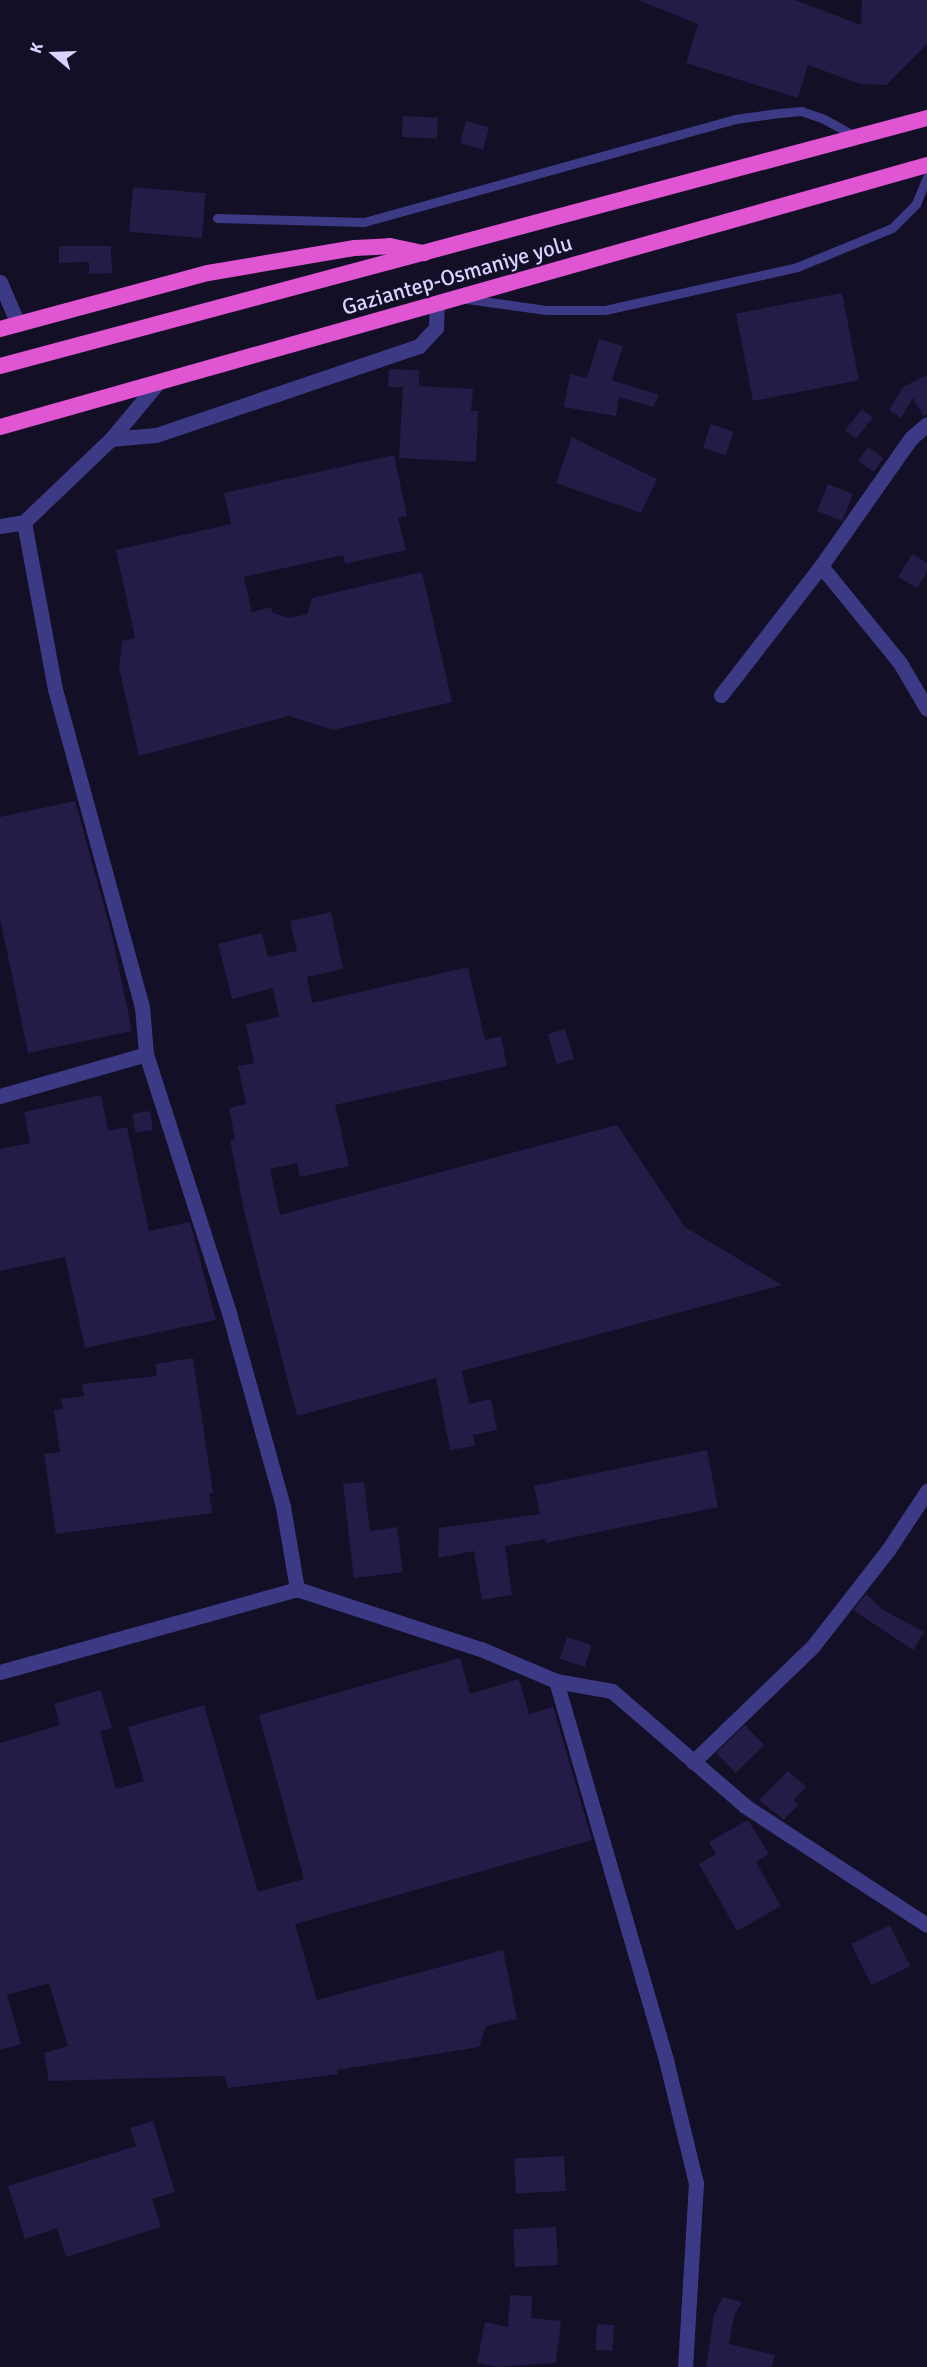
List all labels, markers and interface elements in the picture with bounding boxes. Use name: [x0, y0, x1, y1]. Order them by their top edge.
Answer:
north arrow: [24, 24, 84, 84]
text: K: [26, 40, 48, 56]
street label: Gaziantep-Osmaniye yolu: [339, 229, 575, 321]

